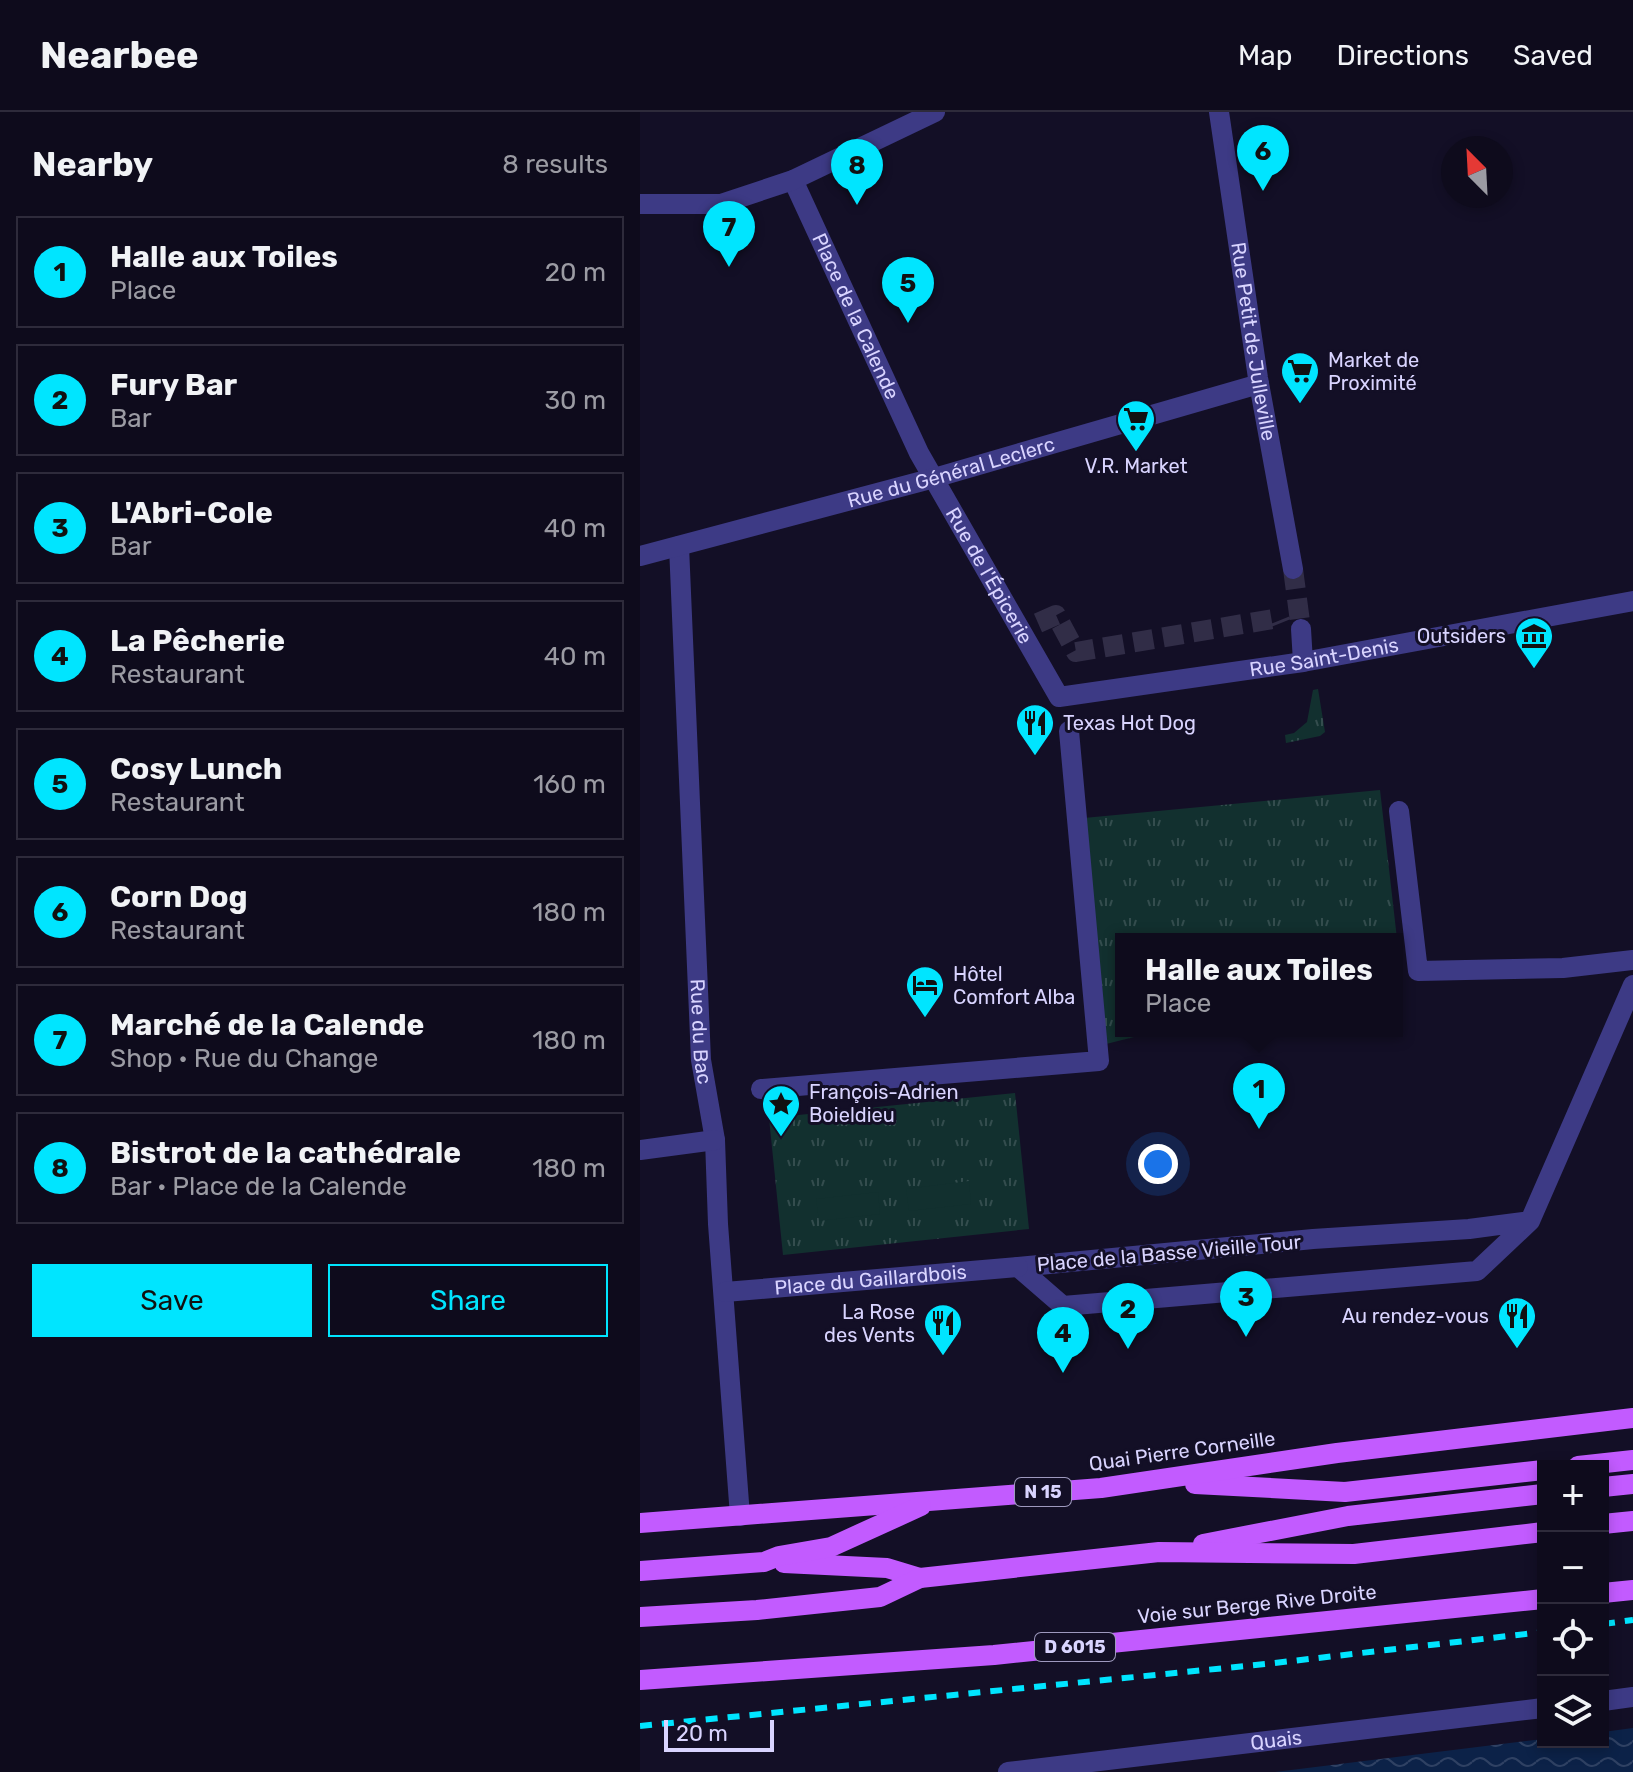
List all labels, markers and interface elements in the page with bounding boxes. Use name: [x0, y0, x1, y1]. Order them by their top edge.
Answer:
text: Nearbee: [40, 32, 199, 78]
text: Map: [1238, 39, 1292, 72]
text: Directions: [1336, 39, 1469, 72]
text: Saved: [1513, 39, 1593, 72]
pin: 6: [1237, 125, 1289, 191]
north arrow: [1441, 136, 1513, 208]
pin: 8: [831, 139, 883, 205]
text: Nearby: [32, 144, 153, 185]
text: 8 results: [502, 149, 608, 180]
pin: 7: [703, 201, 755, 267]
street label: Place de la Calende: [807, 229, 905, 403]
text: Halle aux Toiles: [110, 239, 338, 275]
street label: Rue Petit de Julleville: [1226, 241, 1281, 443]
text: 1: [54, 257, 66, 288]
text: 20 m: [545, 257, 606, 288]
pin: 5: [882, 257, 934, 323]
text: Place: [110, 275, 176, 306]
place label: Market de Proximité: [1328, 348, 1419, 395]
supermarket icon: Market de Proximité: [1279, 350, 1321, 405]
text: Fury Bar: [110, 367, 237, 403]
text: 2: [52, 385, 68, 416]
text: 30 m: [544, 385, 606, 416]
supermarket icon: V.R. Market: [1115, 398, 1157, 453]
text: Bar: [110, 403, 152, 434]
street label: Rue du Général Leclerc: [845, 432, 1057, 513]
place label: V.R. Market: [1085, 454, 1188, 478]
text: L'Abri-Cole: [110, 495, 273, 531]
street label: Rue de l'Épicerie: [941, 503, 1038, 648]
text: 3: [51, 513, 69, 544]
text: 40 m: [544, 513, 606, 544]
text: Bar: [110, 531, 152, 562]
museum icon: Outsiders: [1513, 615, 1555, 670]
text: La Pêcherie: [110, 623, 285, 659]
place label: Outsiders: [1417, 624, 1506, 648]
street label: Rue Saint-Denis: [1248, 633, 1401, 682]
text: 4: [51, 641, 69, 672]
text: 40 m: [544, 641, 606, 672]
text: Restaurant: [110, 659, 245, 690]
restaurant icon: Texas Hot Dog: [1014, 702, 1056, 757]
place label: Texas Hot Dog: [1063, 711, 1196, 735]
text: Cosy Lunch: [110, 751, 282, 787]
text: 5: [52, 769, 68, 800]
text: 160 m: [533, 769, 606, 800]
text: Restaurant: [110, 787, 245, 818]
text: Corn Dog: [110, 879, 248, 915]
text: 6: [52, 897, 68, 928]
text: 180 m: [532, 897, 606, 928]
text: Restaurant: [110, 915, 245, 946]
popup: [1115, 933, 1403, 1037]
text: Halle aux Toiles: [1145, 952, 1373, 988]
place label: Hôtel Comfort Alba: [953, 962, 1075, 1009]
hotel icon: Hôtel Comfort Alba: [904, 964, 946, 1019]
street label: Rue du Bac: [686, 978, 717, 1086]
text: Place: [1145, 988, 1211, 1019]
text: Marché de la Calende: [110, 1007, 424, 1043]
text: 7: [53, 1025, 67, 1056]
text: 180 m: [532, 1025, 606, 1056]
text: Shop · Rue du Change: [110, 1043, 378, 1074]
pin: 1: [1233, 1063, 1285, 1129]
place label: François-Adrien Boieldieu: [809, 1080, 959, 1127]
place icon: François-Adrien Boieldieu: [760, 1083, 802, 1138]
text: Bistrot de la cathédrale: [110, 1135, 461, 1171]
your location: [1138, 1144, 1178, 1184]
text: 8: [51, 1153, 69, 1184]
text: 180 m: [532, 1153, 606, 1184]
text: Bar · Place de la Calende: [110, 1171, 407, 1202]
street label: Place de la Basse Vieille Tour: [1036, 1229, 1302, 1277]
street label: Place du Gaillardbois: [773, 1259, 968, 1300]
button: Save: [32, 1264, 312, 1337]
button: Share: [328, 1264, 608, 1337]
pin: 3: [1220, 1271, 1272, 1337]
pin: 2: [1102, 1283, 1154, 1349]
restaurant icon: Au rendez-vous: [1496, 1295, 1538, 1350]
place label: La Rose des Vents: [824, 1300, 915, 1347]
restaurant icon: La Rose des Vents: [922, 1302, 964, 1357]
place label: Au rendez-vous: [1342, 1304, 1489, 1328]
pin: 4: [1037, 1307, 1089, 1373]
street label: Quai Pierre Corneille: [1087, 1426, 1277, 1476]
map controls: [1537, 1460, 1609, 1748]
button: +: [1537, 1460, 1609, 1532]
road number: N 15: [1015, 1478, 1071, 1506]
button: −: [1537, 1532, 1609, 1604]
street label: Voie sur Berge Rive Droite: [1136, 1580, 1378, 1628]
button: locate: [1537, 1604, 1609, 1676]
road number: D 6015: [1035, 1633, 1115, 1661]
button: layers: [1537, 1676, 1609, 1748]
scale bar: [664, 1716, 774, 1752]
text: 20 m: [676, 1720, 728, 1747]
street label: Quais: [1249, 1725, 1303, 1755]

